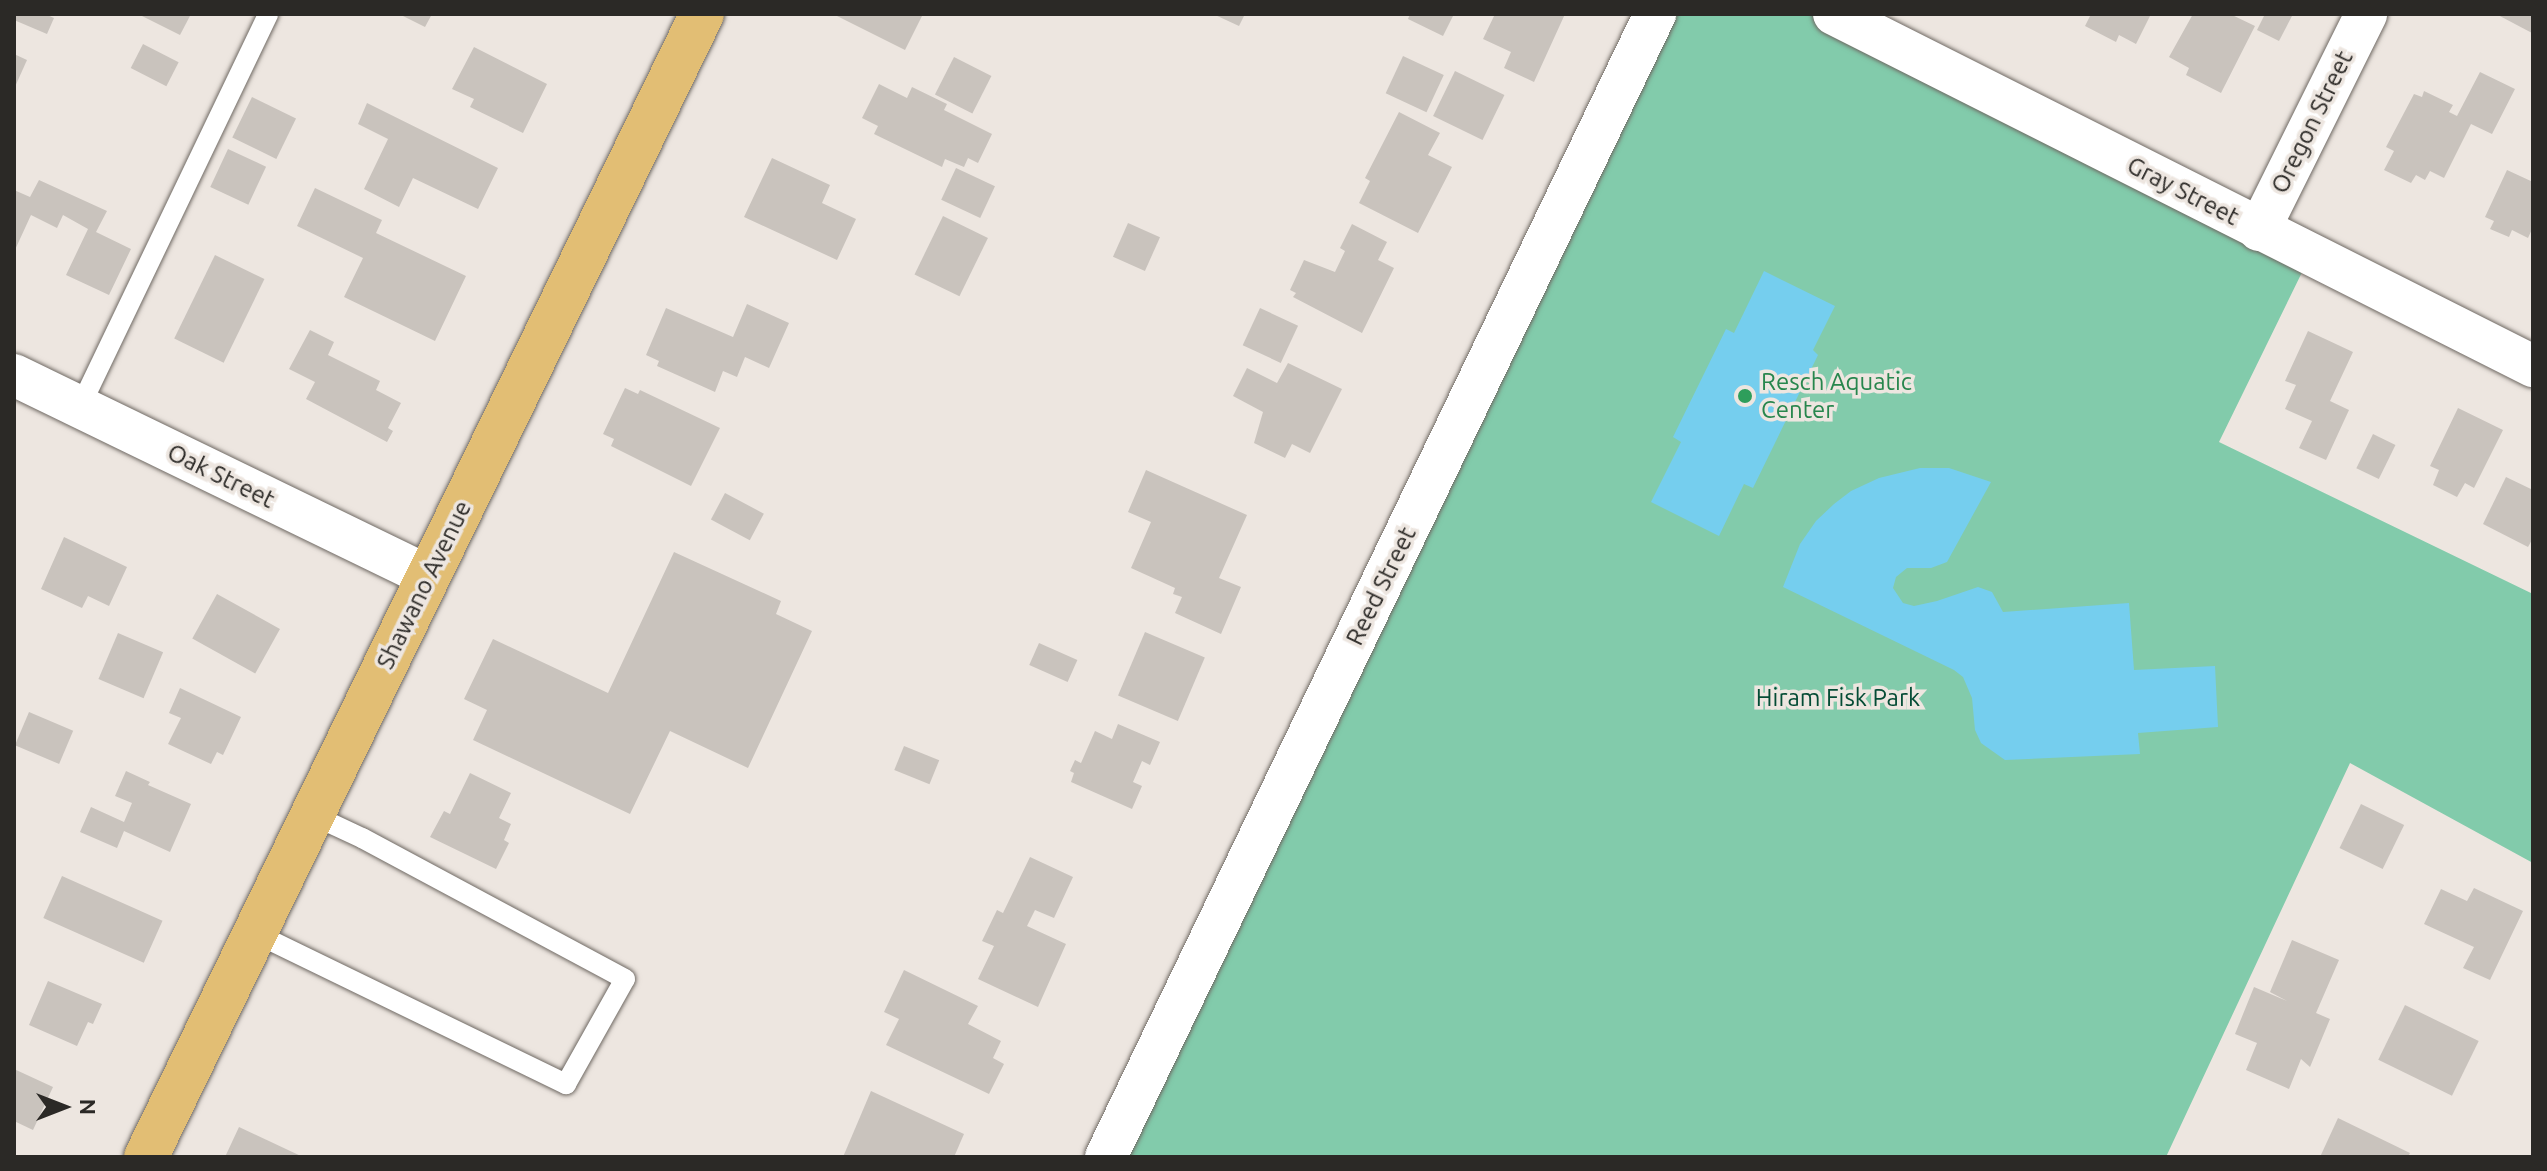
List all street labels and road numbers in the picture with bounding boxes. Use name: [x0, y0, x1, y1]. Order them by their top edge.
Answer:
street label: Oregon Street: [2265, 46, 2359, 198]
street label: Gray Street: [2122, 151, 2244, 231]
street label: Oak Street: [163, 438, 279, 514]
street label: Shawano Avenue: [371, 496, 477, 674]
street label: Reed Street: [1340, 522, 1422, 650]

